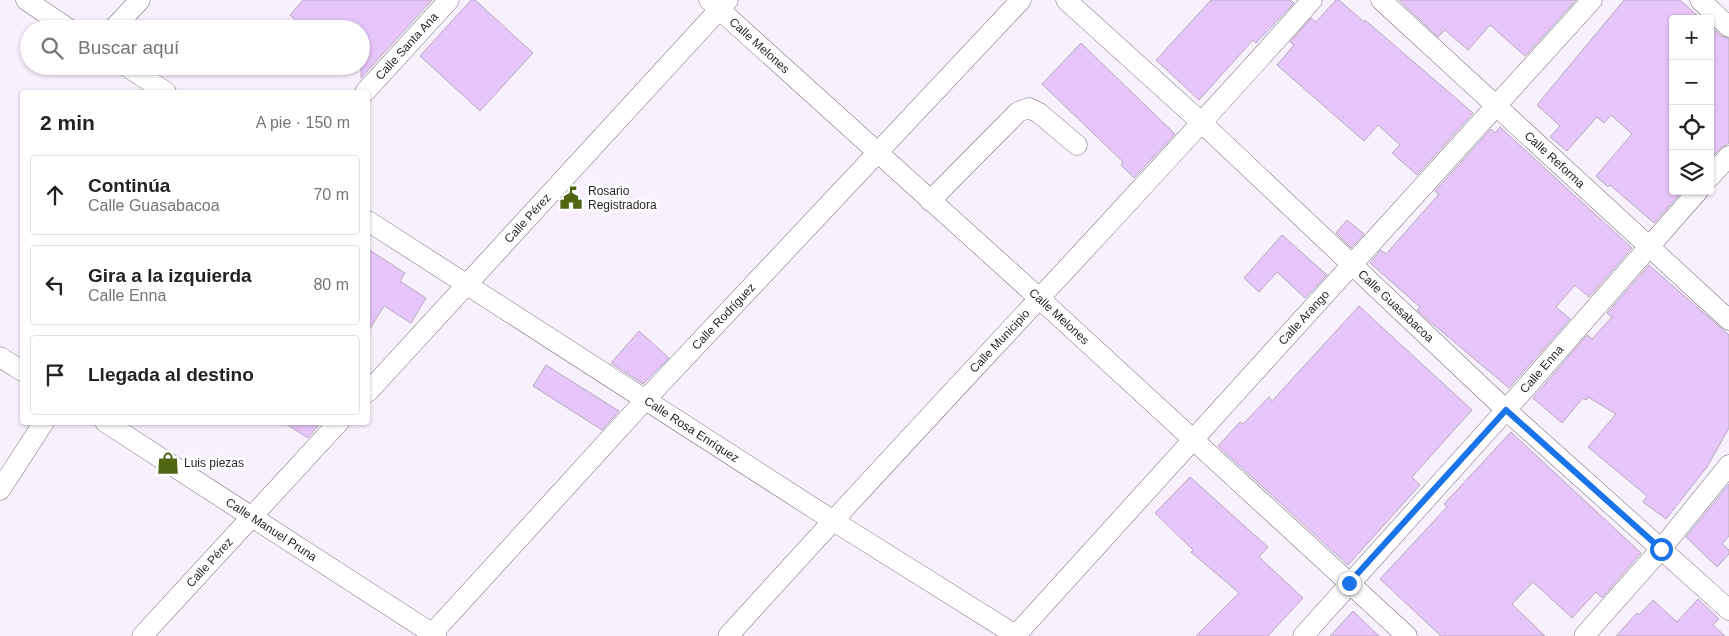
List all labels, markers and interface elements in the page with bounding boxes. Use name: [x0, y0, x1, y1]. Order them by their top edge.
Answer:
street label: Calle Santa Ana: [373, 9, 441, 83]
street label: Calle Melones: [727, 15, 792, 76]
map controls: [1669, 15, 1714, 195]
button: +: [1669, 15, 1714, 60]
search box: [20, 20, 370, 75]
icon: search: [38, 34, 66, 62]
text: Buscar aquí: [78, 37, 179, 58]
button: −: [1669, 60, 1714, 105]
button: locate: [1669, 105, 1714, 150]
text: 2 min: [40, 111, 95, 134]
text: A pie · 150 m: [256, 114, 350, 131]
street label: Calle Reforma: [1522, 129, 1588, 191]
button: layers: [1669, 150, 1714, 195]
text: Continúa: [88, 175, 170, 196]
icon: ahead: [41, 181, 69, 209]
place label: Rosario Registradora: [588, 184, 657, 212]
public building icon: Rosario Registradora: [558, 185, 584, 211]
text: 70 m: [313, 186, 349, 203]
street label: Calle Pérez: [501, 191, 554, 246]
text: Calle Guasabacoa: [88, 197, 220, 214]
text: Gira a la izquierda: [88, 265, 252, 286]
street label: Calle Guasabacoa: [1355, 267, 1437, 345]
icon: left: [41, 271, 69, 299]
text: 80 m: [313, 276, 349, 293]
street label: Calle Rodríguez: [689, 280, 758, 353]
street label: Calle Melones: [1026, 286, 1092, 347]
text: Calle Enna: [88, 287, 166, 304]
street label: Calle Arango: [1276, 287, 1332, 348]
street label: Calle Municipio: [967, 306, 1033, 376]
street label: Calle Enna: [1517, 342, 1567, 396]
icon: arrive: [41, 361, 69, 389]
text: Llegada al destino: [88, 364, 254, 385]
street label: Calle Rosa Enríquez: [642, 394, 742, 465]
shop icon: Luis piezas: [155, 450, 181, 476]
place label: Luis piezas: [184, 456, 244, 470]
street label: Calle Manuel Pruna: [223, 495, 320, 564]
street label: Calle Pérez: [184, 535, 236, 590]
route start: [1650, 538, 1673, 561]
route end: [1338, 572, 1361, 595]

